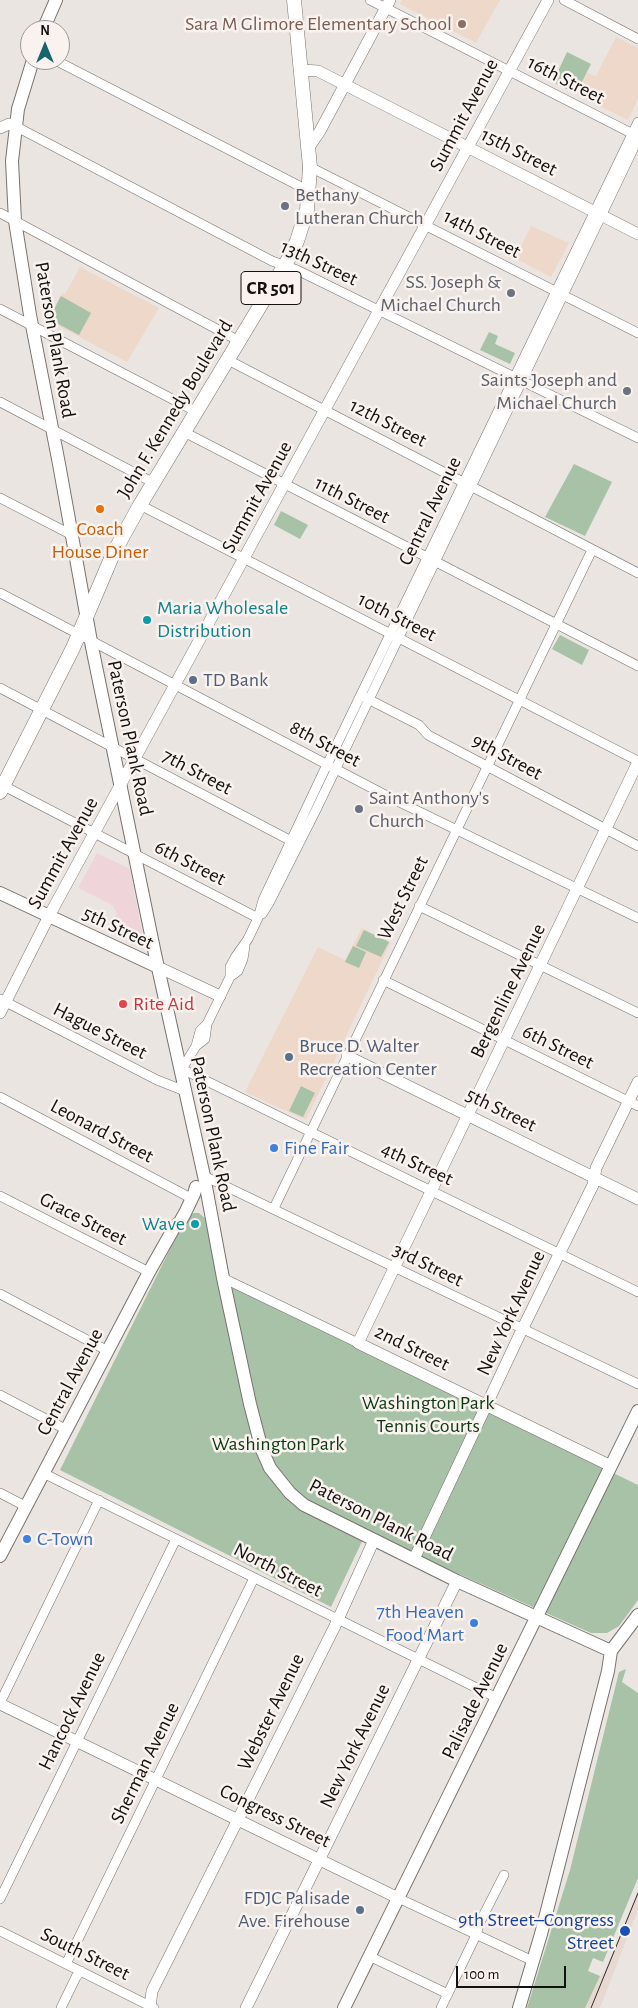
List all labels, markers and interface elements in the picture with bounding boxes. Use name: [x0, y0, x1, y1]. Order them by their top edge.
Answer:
place label: Sara M Glimore Elementary School: [185, 12, 452, 36]
marker: Sara M Glimore Elementary School: [456, 18, 468, 30]
north arrow: [20, 20, 70, 70]
text: N: [40, 24, 50, 38]
street label: 16th Street: [523, 50, 609, 110]
street label: Summit Avenue: [424, 55, 504, 175]
street label: 15th Street: [477, 123, 561, 181]
place label: Bethany Lutheran Church: [295, 183, 424, 230]
marker: Bethany Lutheran Church: [279, 200, 291, 212]
street label: 14th Street: [439, 204, 525, 264]
street label: 13th Street: [277, 235, 361, 291]
street label: Paterson Plank Road: [29, 260, 81, 420]
place label: SS. Joseph & Michael Church: [380, 270, 501, 317]
road number: CR 501: [241, 272, 301, 304]
marker: SS. Joseph & Michael Church: [505, 287, 517, 299]
street label: John F. Kennedy Boulevard: [112, 315, 238, 503]
place label: Saints Joseph and Michael Church: [481, 368, 617, 415]
marker: Saints Joseph and Michael Church: [621, 385, 633, 397]
street label: 12th Street: [346, 393, 430, 453]
street label: Summit Avenue: [216, 437, 298, 557]
street label: Central Avenue: [393, 453, 467, 569]
street label: 11th Street: [311, 471, 393, 529]
marker: Coach House Diner: [94, 503, 106, 515]
place label: Coach House Diner: [52, 517, 148, 564]
street label: 10th Street: [354, 587, 440, 647]
place label: Maria Wholesale Distribution: [157, 596, 288, 643]
marker: Maria Wholesale Distribution: [141, 614, 153, 626]
street label: Paterson Plank Road: [102, 658, 158, 818]
place label: TD Bank: [203, 668, 268, 692]
marker: TD Bank: [187, 674, 199, 686]
street label: 8th Street: [286, 715, 364, 773]
street label: 9th Street: [468, 728, 546, 786]
street label: 7th Street: [158, 744, 236, 800]
place label: Saint Anthony's Church: [369, 786, 489, 833]
street label: Summit Avenue: [22, 793, 104, 913]
marker: Saint Anthony's Church: [353, 803, 365, 815]
street label: 6th Street: [150, 835, 230, 891]
street label: West Street: [372, 852, 434, 944]
street label: 5th Street: [79, 901, 157, 955]
street label: Bergenline Avenue: [465, 920, 551, 1062]
place label: Rite Aid: [133, 992, 194, 1016]
street label: Hague Street: [49, 997, 151, 1065]
marker: Rite Aid: [117, 998, 129, 1010]
street label: 6th Street: [518, 1019, 598, 1075]
place label: Bruce D. Walter Recreation Center: [299, 1034, 437, 1081]
marker: Bruce D. Walter Recreation Center: [283, 1051, 295, 1063]
street label: Paterson Plank Road: [185, 1054, 241, 1214]
street label: 5th Street: [462, 1083, 540, 1137]
street label: Leonard Street: [46, 1094, 158, 1168]
place label: Fine Fair: [284, 1136, 349, 1160]
street label: 4th Street: [377, 1137, 457, 1191]
marker: Fine Fair: [268, 1142, 280, 1154]
street label: Grace Street: [36, 1187, 130, 1251]
place label: Wave: [142, 1212, 185, 1236]
marker: Wave: [189, 1218, 201, 1230]
street label: 3rd Street: [389, 1238, 467, 1292]
street label: New York Avenue: [472, 1247, 550, 1379]
street label: 2nd Street: [371, 1320, 453, 1376]
street label: Central Avenue: [32, 1324, 108, 1440]
park label: Washington Park Tennis Courts: [362, 1391, 494, 1438]
park label: Washington Park: [212, 1432, 344, 1456]
street label: Paterson Plank Road: [305, 1473, 457, 1567]
place label: C-Town: [37, 1527, 93, 1551]
marker: C-Town: [21, 1533, 33, 1545]
street label: North Street: [230, 1537, 326, 1603]
place label: 7th Heaven Food Mart: [376, 1600, 464, 1647]
marker: 7th Heaven Food Mart: [468, 1617, 480, 1629]
street label: Palisade Avenue: [436, 1639, 514, 1763]
street label: Hancock Avenue: [33, 1648, 111, 1774]
street label: Webster Avenue: [232, 1650, 310, 1774]
street label: New York Avenue: [315, 1680, 395, 1812]
street label: Sherman Avenue: [105, 1698, 185, 1828]
street label: Congress Street: [216, 1779, 334, 1853]
place label: FDJC Palisade Ave. Firehouse: [238, 1886, 350, 1933]
marker: FDJC Palisade Ave. Firehouse: [354, 1904, 366, 1916]
place label: 9th Street–Congress Street: [458, 1908, 614, 1955]
street label: South Street: [36, 1922, 134, 1986]
marker: 9th Street–Congress Street: [618, 1924, 632, 1938]
scale bar: [458, 1956, 568, 1988]
text: 100 m: [464, 1967, 499, 1982]

